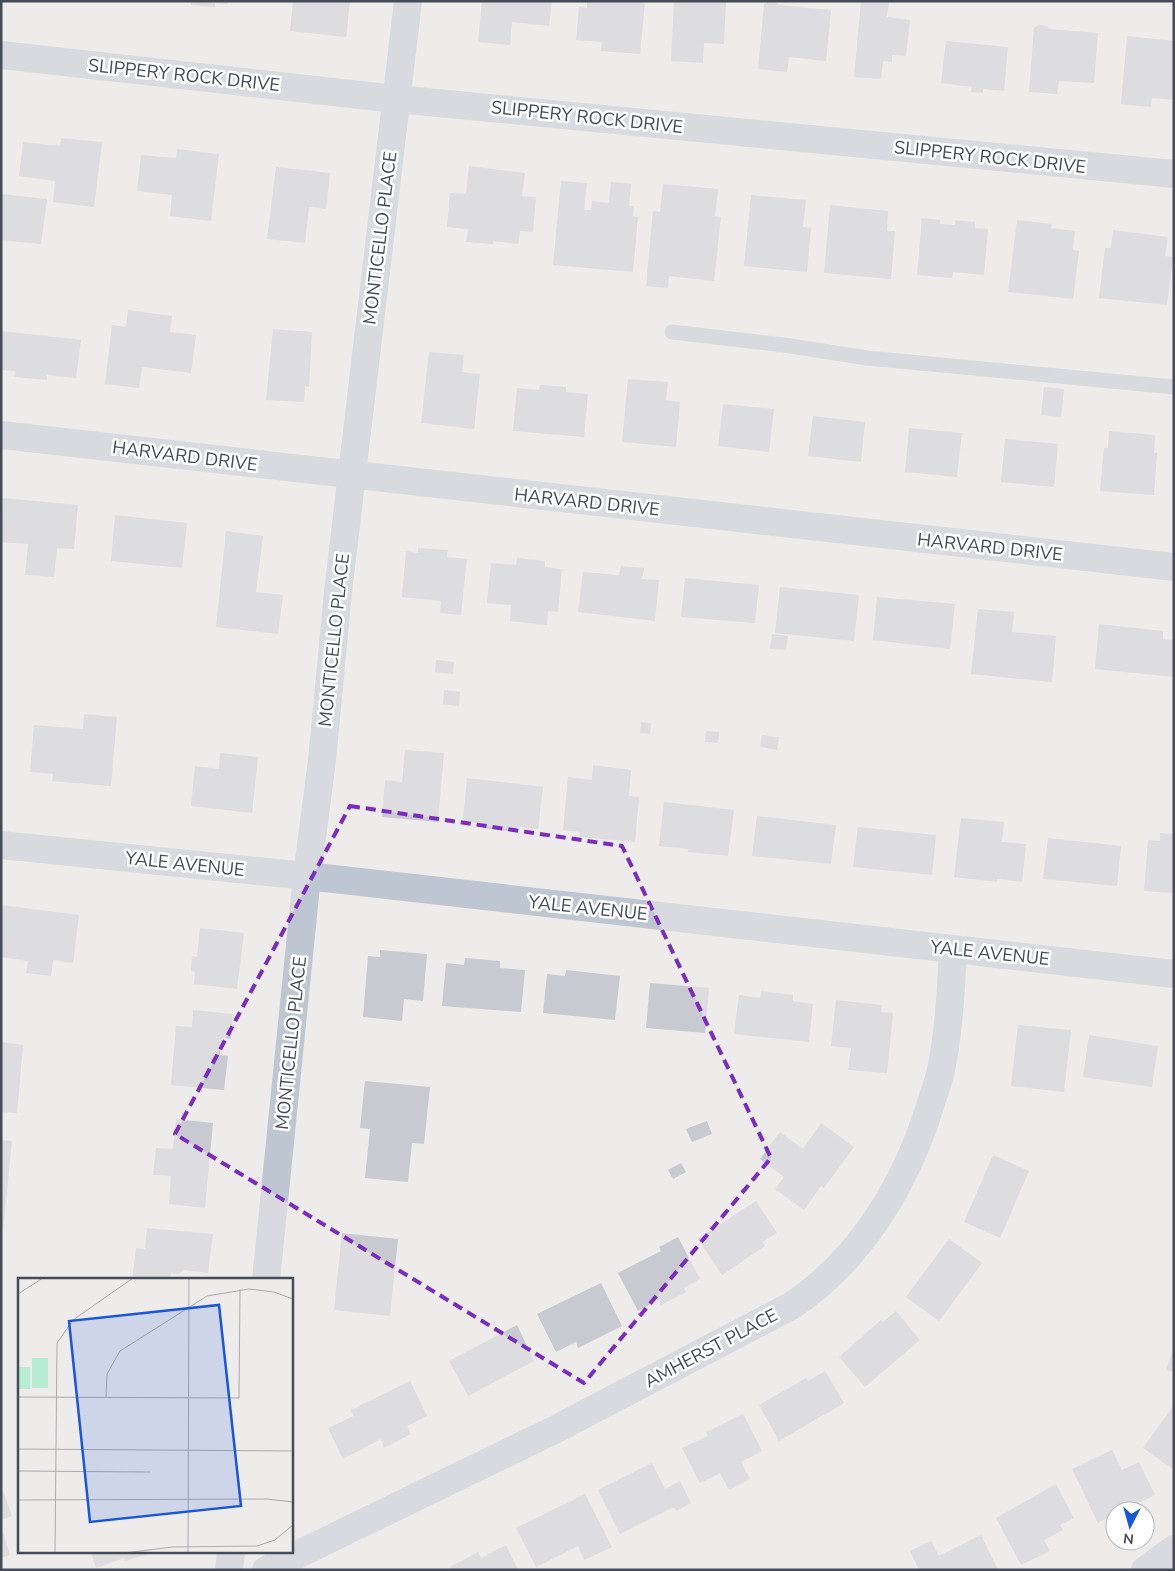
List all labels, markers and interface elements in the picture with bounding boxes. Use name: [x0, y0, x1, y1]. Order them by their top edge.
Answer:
street label: SLIPPERY ROCK DRIVE: [87, 53, 281, 97]
street label: SLIPPERY ROCK DRIVE: [490, 95, 684, 139]
street label: SLIPPERY ROCK DRIVE: [893, 135, 1087, 179]
street label: MONTICELLO PLACE: [357, 150, 403, 326]
street label: HARVARD DRIVE: [111, 435, 259, 477]
street label: HARVARD DRIVE: [513, 482, 661, 522]
street label: HARVARD DRIVE: [916, 527, 1064, 567]
street label: MONTICELLO PLACE: [313, 552, 355, 728]
street label: YALE AVENUE: [123, 846, 246, 882]
street label: YALE AVENUE: [526, 890, 649, 926]
street label: YALE AVENUE: [928, 935, 1051, 971]
street label: MONTICELLO PLACE: [270, 955, 312, 1131]
inset map: [18, 1278, 292, 1554]
street label: AMHERST PLACE: [640, 1303, 782, 1393]
north arrow: [1105, 1501, 1155, 1551]
text: N: [1122, 1528, 1135, 1548]

